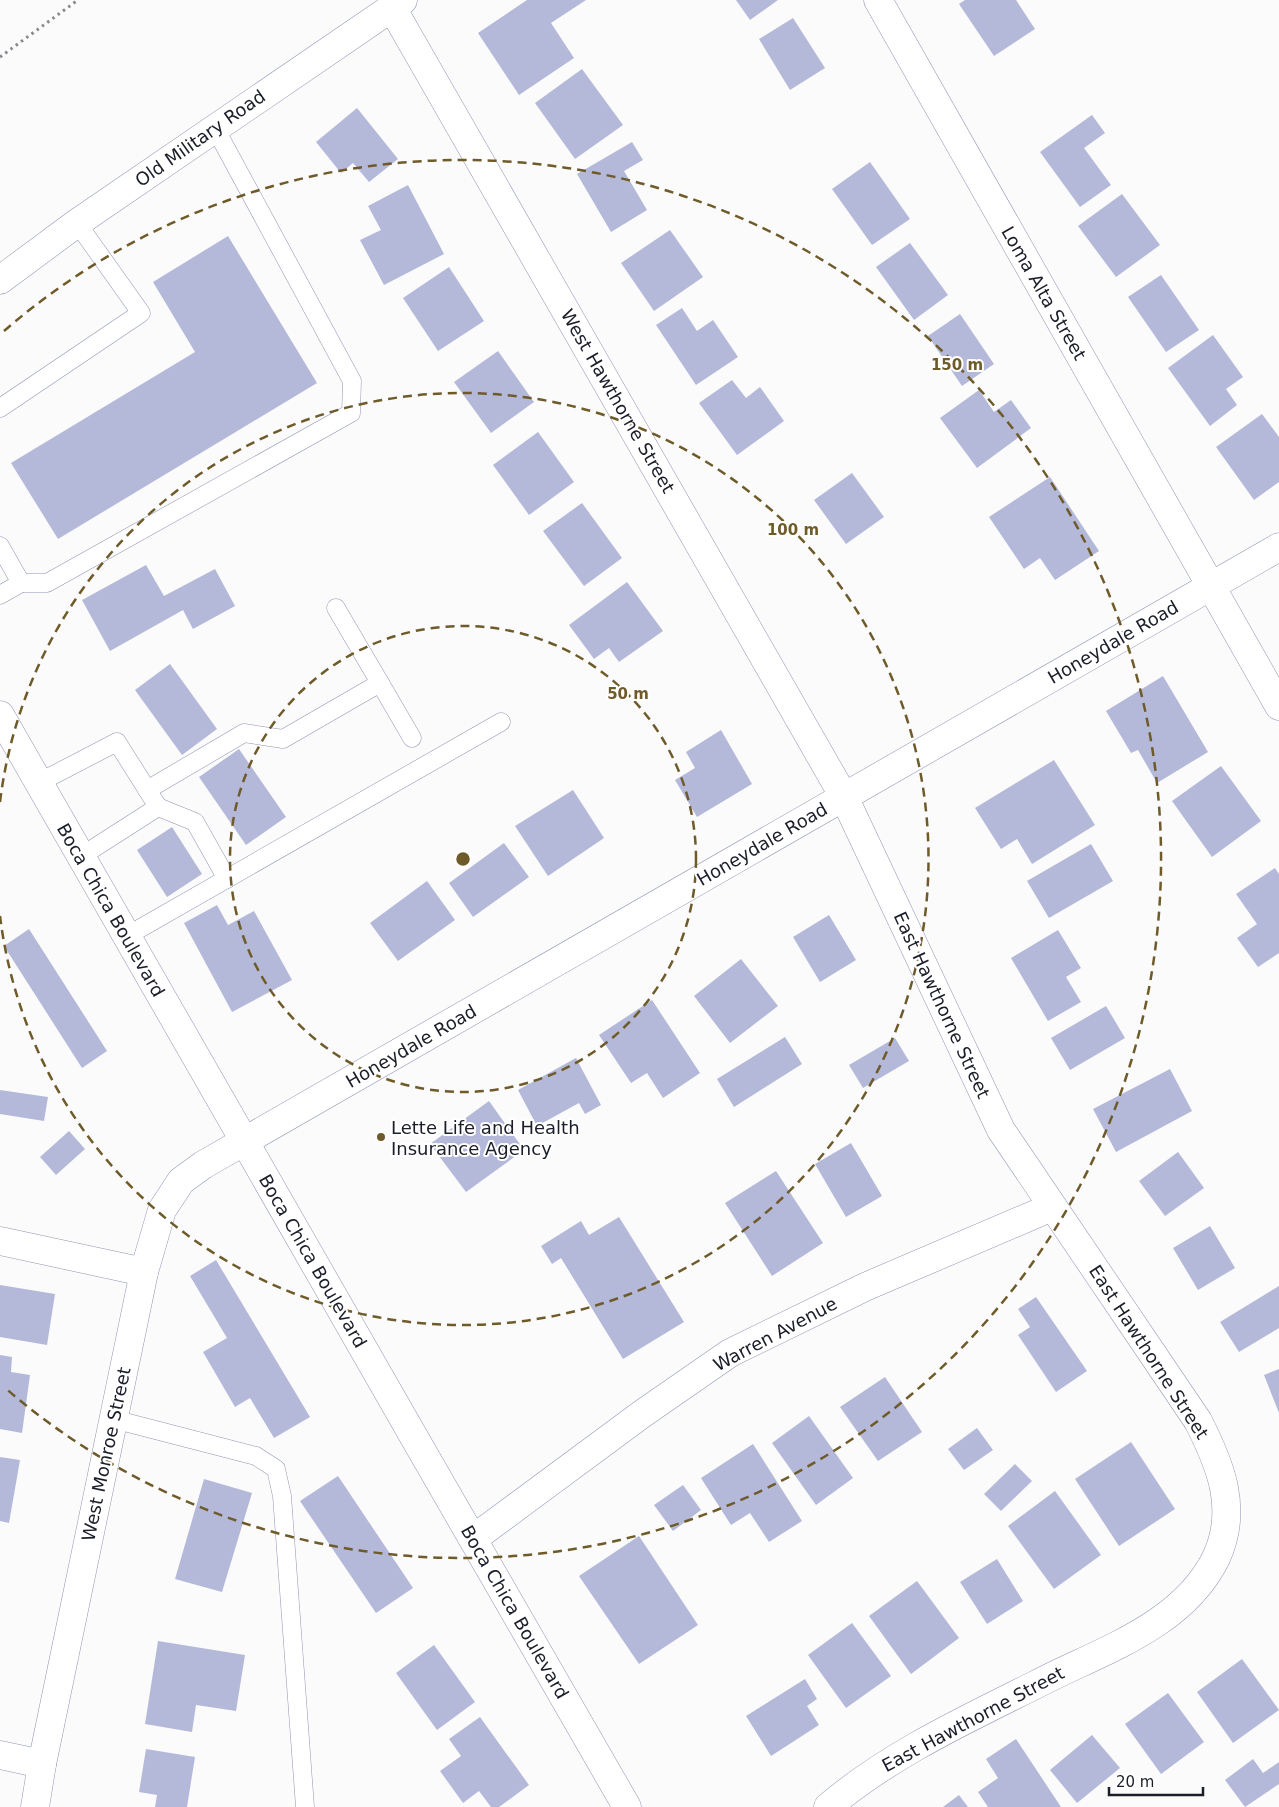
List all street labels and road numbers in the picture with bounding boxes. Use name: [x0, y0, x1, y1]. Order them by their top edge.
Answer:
street label: Old Military Road: [131, 85, 269, 191]
street label: Loma Alta Street: [997, 222, 1091, 364]
street label: West Hawthorne Street: [557, 305, 679, 497]
street label: Honeydale Road: [1044, 596, 1182, 688]
street label: Honeydale Road: [693, 798, 831, 890]
street label: Boca Chica Boulevard: [53, 820, 169, 1000]
street label: East Hawthorne Street: [890, 908, 994, 1102]
street label: Honeydale Road: [342, 1000, 480, 1092]
street label: Boca Chica Boulevard: [255, 1171, 371, 1351]
street label: East Hawthorne Street: [1085, 1261, 1213, 1443]
street label: Warren Avenue: [710, 1293, 840, 1375]
street label: West Monroe Street: [77, 1365, 135, 1543]
street label: Boca Chica Boulevard: [457, 1522, 573, 1702]
street label: East Hawthorne Street: [878, 1662, 1068, 1776]

